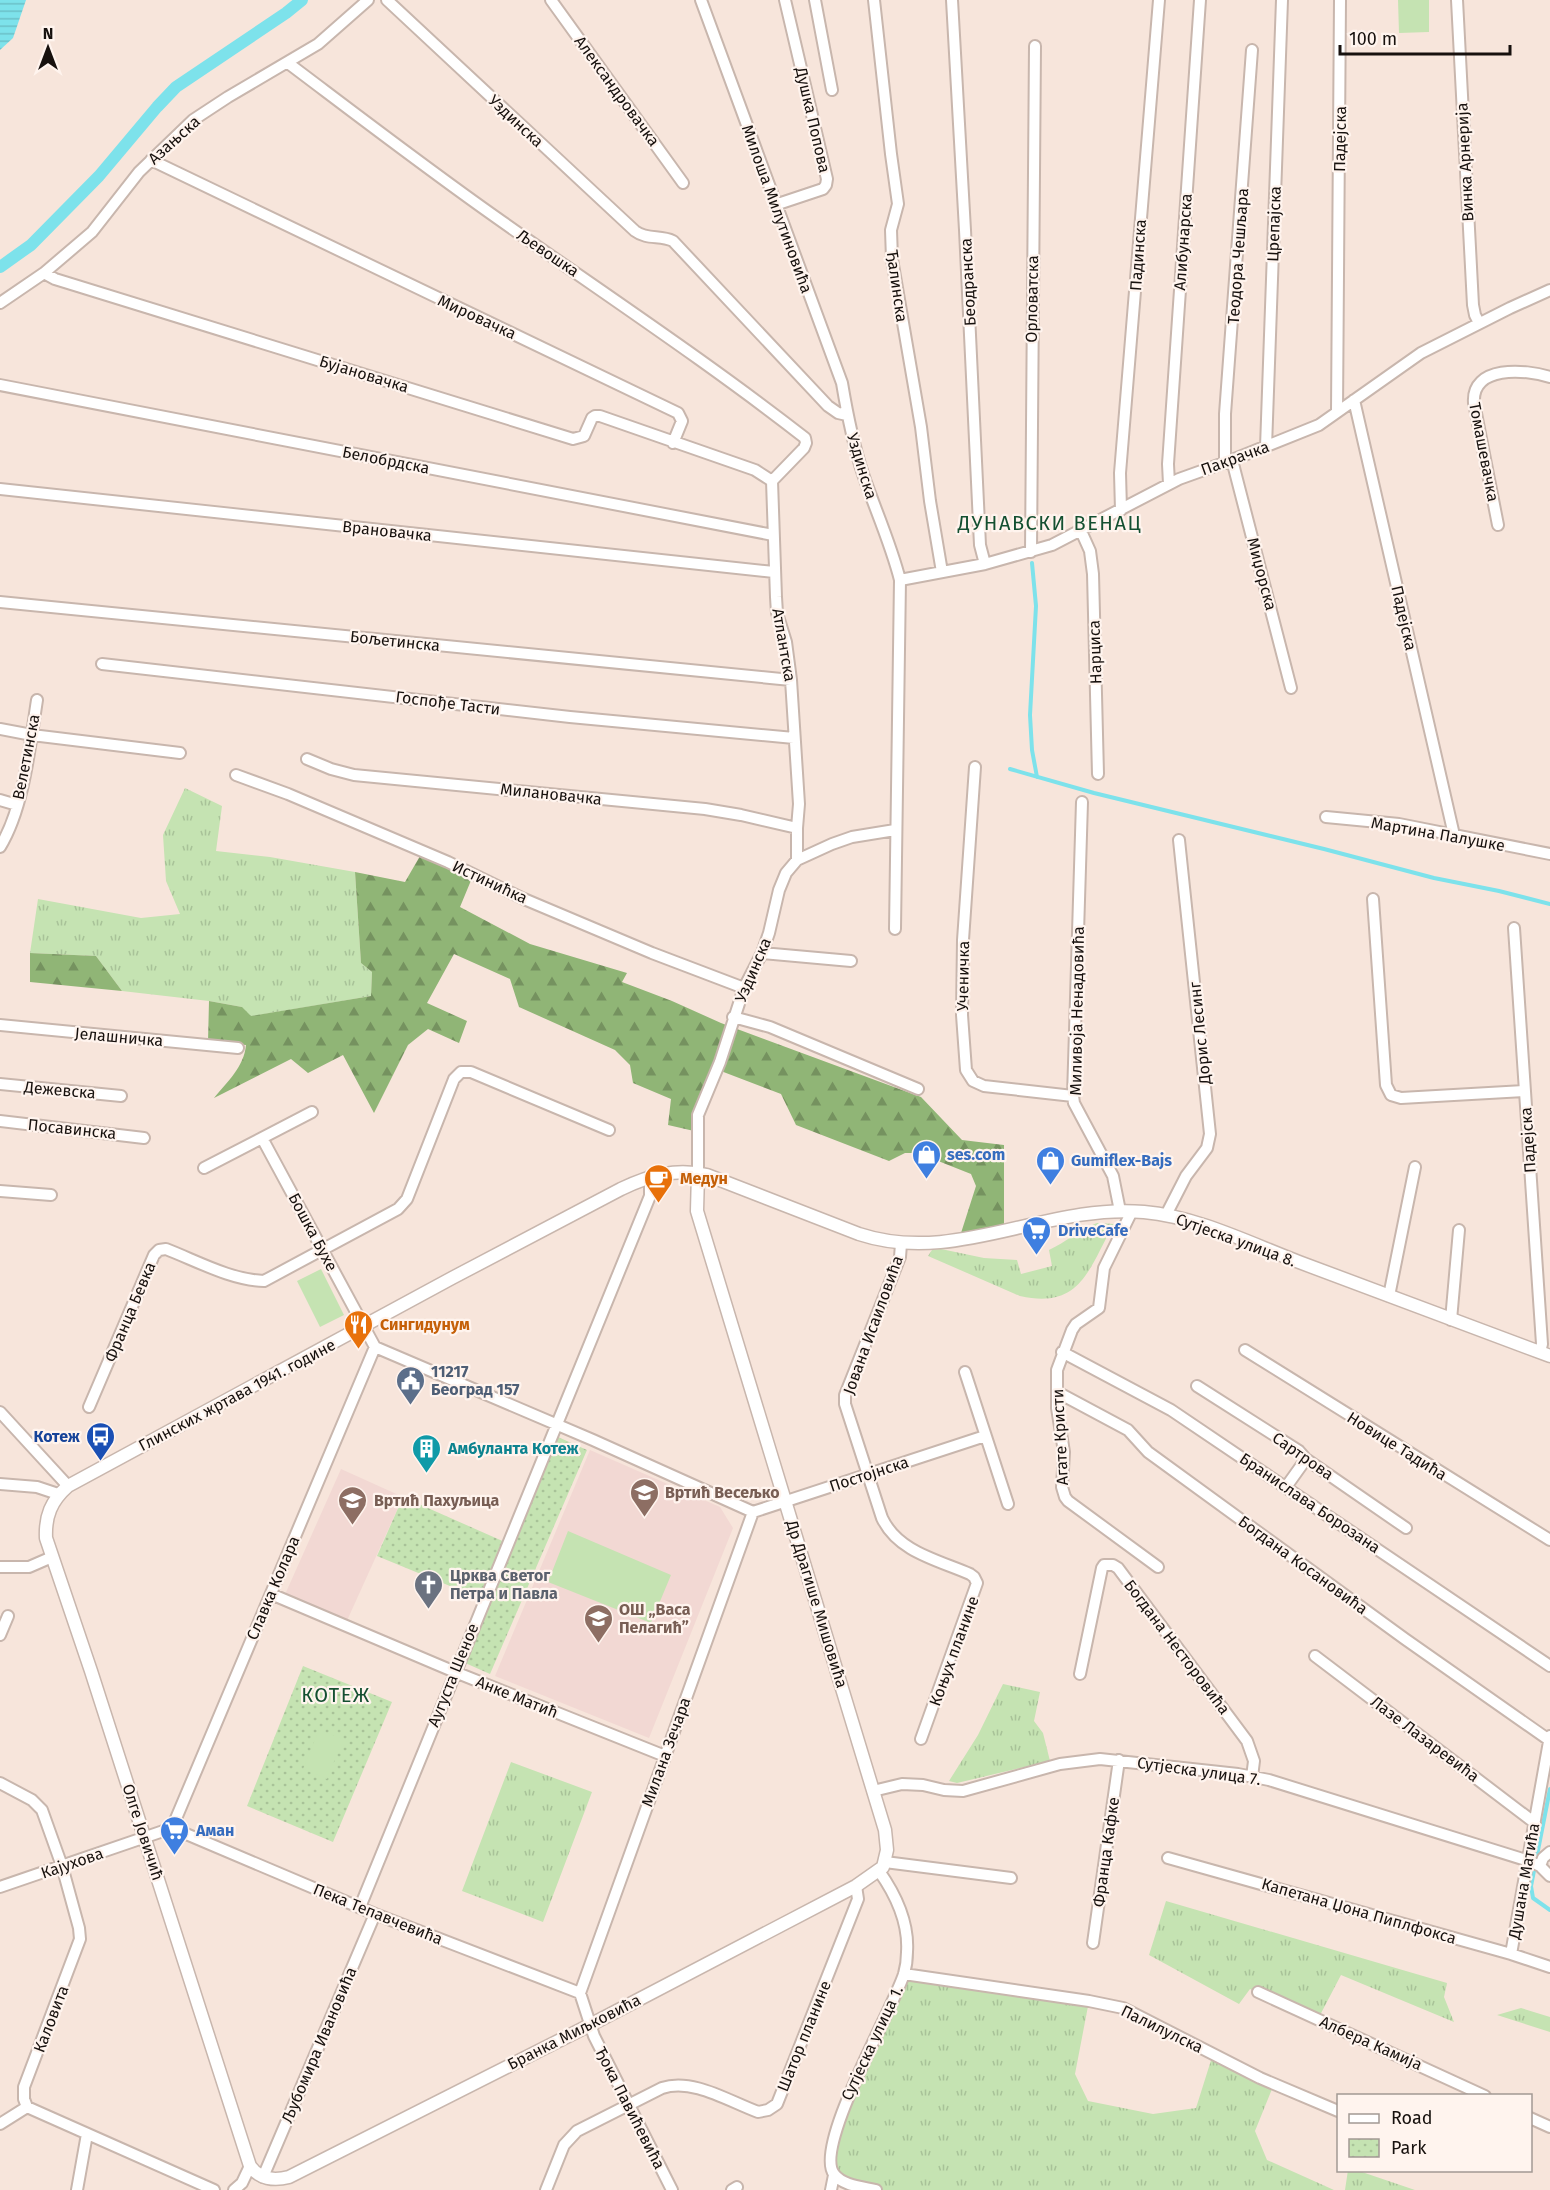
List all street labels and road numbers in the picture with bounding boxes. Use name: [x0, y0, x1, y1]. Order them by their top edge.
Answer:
street label: Александровачка: [571, 32, 663, 150]
street label: Душка Попова: [791, 64, 834, 175]
street label: Уздинска: [485, 91, 547, 151]
street label: Винка Арнерија: [1452, 102, 1478, 222]
street label: Падејска: [1330, 106, 1350, 172]
street label: Азањска: [144, 112, 204, 168]
street label: Милоша Милутиновића: [738, 122, 816, 296]
street label: Црепајска: [1263, 186, 1285, 262]
street label: Теодора Чешљара: [1224, 187, 1252, 325]
street label: Алибунарска: [1170, 193, 1196, 291]
street label: Падинска: [1126, 218, 1150, 292]
street label: Љевошка: [513, 225, 583, 281]
street label: Беодранска: [956, 238, 980, 326]
street label: Ђалинска: [883, 249, 911, 323]
street label: Орловатска: [1022, 255, 1042, 343]
street label: Мировачка: [435, 291, 519, 343]
street label: Бујановачка: [317, 351, 411, 397]
street label: Томашевачка: [1465, 401, 1503, 503]
street label: Уздинска: [843, 431, 881, 501]
street label: Пакрачка: [1198, 437, 1272, 479]
street label: Белобрдска: [341, 442, 431, 478]
street label: Врановачка: [341, 517, 433, 545]
street label: Миџорска: [1243, 535, 1281, 613]
street label: Падејска: [1387, 584, 1421, 652]
street label: Атлантска: [768, 607, 800, 683]
street label: Нарциса: [1084, 620, 1106, 684]
street label: Бољетинска: [349, 627, 441, 655]
street label: Госпође Тасти: [395, 687, 501, 719]
street label: Велетинска: [8, 713, 44, 801]
street label: Милановачка: [499, 779, 603, 809]
street label: Мартина Палушке: [1370, 813, 1506, 855]
street label: Истинићка: [449, 856, 531, 908]
street label: Миливоја Ненадовића: [1066, 926, 1088, 1096]
street label: Уздинска: [731, 935, 775, 1005]
street label: Ученичка: [953, 941, 973, 1011]
street label: Дорис Лесинг: [1185, 981, 1215, 1086]
street label: Јелашничка: [74, 1024, 164, 1050]
street label: Дежевска: [22, 1077, 97, 1103]
street label: Падејска: [1516, 1106, 1540, 1174]
street label: Посавинска: [27, 1115, 117, 1143]
street label: Бошка Бухе: [284, 1190, 342, 1274]
street label: Сутјеска улица 8.: [1173, 1209, 1299, 1271]
street label: Јована Исаиловића: [839, 1253, 907, 1397]
street label: Франца Бевка: [100, 1259, 160, 1365]
street label: Глинских жртава 1941. године: [135, 1335, 339, 1455]
street label: Агате Кристи: [1048, 1388, 1072, 1486]
street label: Новице Тадића: [1344, 1408, 1450, 1484]
street label: Сартрова: [1269, 1428, 1337, 1484]
street label: Бранислава Борозана: [1236, 1449, 1384, 1557]
street label: Постојнска: [827, 1452, 911, 1496]
street label: Богдана Косановића: [1235, 1512, 1371, 1618]
street label: Др Драгише Мишовића: [782, 1517, 852, 1690]
street label: Славка Колара: [243, 1533, 303, 1643]
street label: Богдана Несторовића: [1120, 1576, 1234, 1718]
street label: Коњух планине: [925, 1593, 983, 1709]
street label: Аугуста Шеное: [424, 1620, 482, 1730]
street label: Анке Матић: [473, 1672, 561, 1722]
street label: Лазе Лазаревића: [1367, 1692, 1483, 1786]
street label: Милана Зечара: [637, 1695, 695, 1809]
street label: Сутјеска улица 7.: [1136, 1753, 1262, 1789]
street label: Олге Јовичић: [118, 1781, 168, 1883]
street label: Франца Кафке: [1089, 1796, 1123, 1908]
street label: Душана Матића: [1504, 1822, 1544, 1941]
street label: Кајухова: [38, 1843, 106, 1883]
street label: Капетана Џона Пиплфокса: [1259, 1874, 1459, 1948]
street label: Пека Тепавчевића: [311, 1879, 445, 1949]
street label: Љубомира Ивановића: [278, 1964, 360, 2126]
street label: Шатор планине: [773, 1978, 835, 2094]
street label: Сутјеска улица 1.: [837, 1982, 907, 2103]
street label: Каловита: [30, 1983, 72, 2055]
street label: Бранка Миљковића: [504, 1990, 644, 2074]
street label: Палилулска: [1118, 2001, 1206, 2057]
street label: Албера Камија: [1317, 2012, 1425, 2074]
street label: Ђока Павићевића: [591, 2044, 669, 2172]

